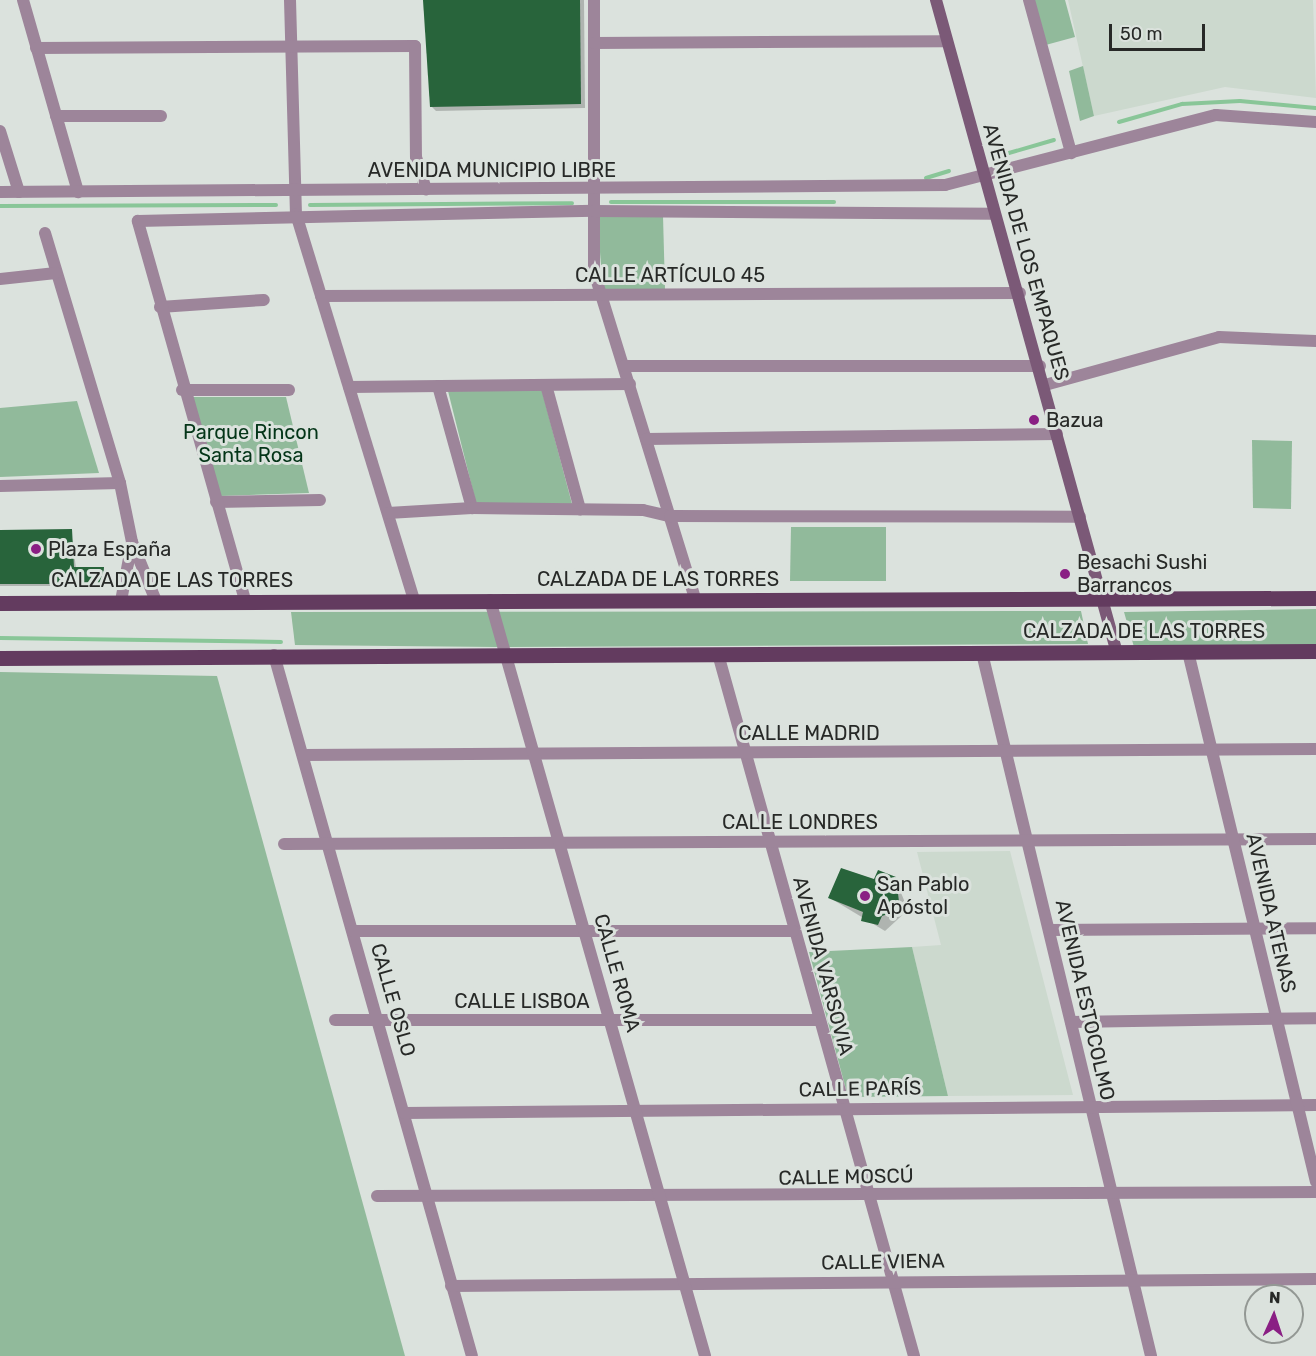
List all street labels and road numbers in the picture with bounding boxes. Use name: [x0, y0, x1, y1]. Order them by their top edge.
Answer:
street label: AVENIDA DE LOS EMPAQUES: [978, 120, 1074, 384]
street label: AVENIDA MUNICIPIO LIBRE: [368, 158, 616, 182]
street label: CALLE ARTÍCULO 45: [575, 263, 765, 287]
street label: CALZADA DE LAS TORRES: [536, 567, 780, 591]
street label: CALZADA DE LAS TORRES: [50, 568, 294, 592]
street label: CALZADA DE LAS TORRES: [1022, 619, 1266, 643]
street label: CALLE MADRID: [738, 721, 880, 745]
street label: CALLE LONDRES: [722, 810, 878, 834]
street label: AVENIDA ATENAS: [1241, 830, 1301, 996]
street label: AVENIDA VARSOVIA: [787, 874, 859, 1058]
street label: AVENIDA ESTOCOLMO: [1050, 897, 1120, 1103]
street label: CALLE ROMA: [589, 911, 645, 1035]
street label: CALLE OSLO: [365, 941, 421, 1059]
street label: CALLE LISBOA: [454, 989, 590, 1013]
street label: CALLE PARÍS: [799, 1076, 921, 1102]
street label: CALLE MOSCÚ: [778, 1164, 914, 1190]
street label: CALLE VIENA: [821, 1249, 945, 1275]

